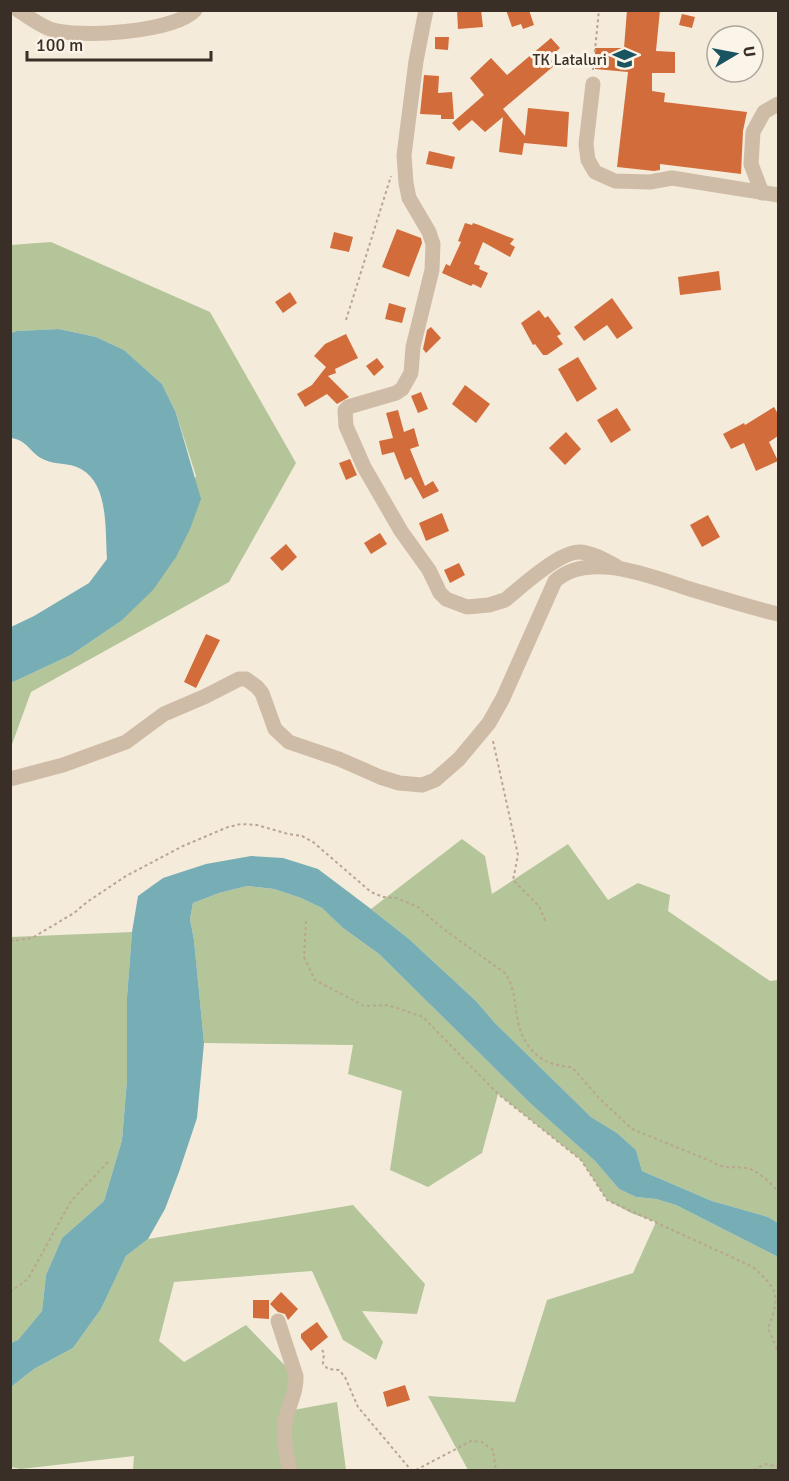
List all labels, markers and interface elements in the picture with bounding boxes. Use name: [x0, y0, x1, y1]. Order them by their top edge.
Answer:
scale bar: [27, 24, 212, 62]
north arrow: [705, 24, 765, 84]
text: 100 m: [36, 34, 83, 56]
text: U: [738, 45, 760, 59]
school or university icon: TK Lataluri: [612, 46, 638, 72]
place label: TK Lataluri: [532, 50, 607, 70]

